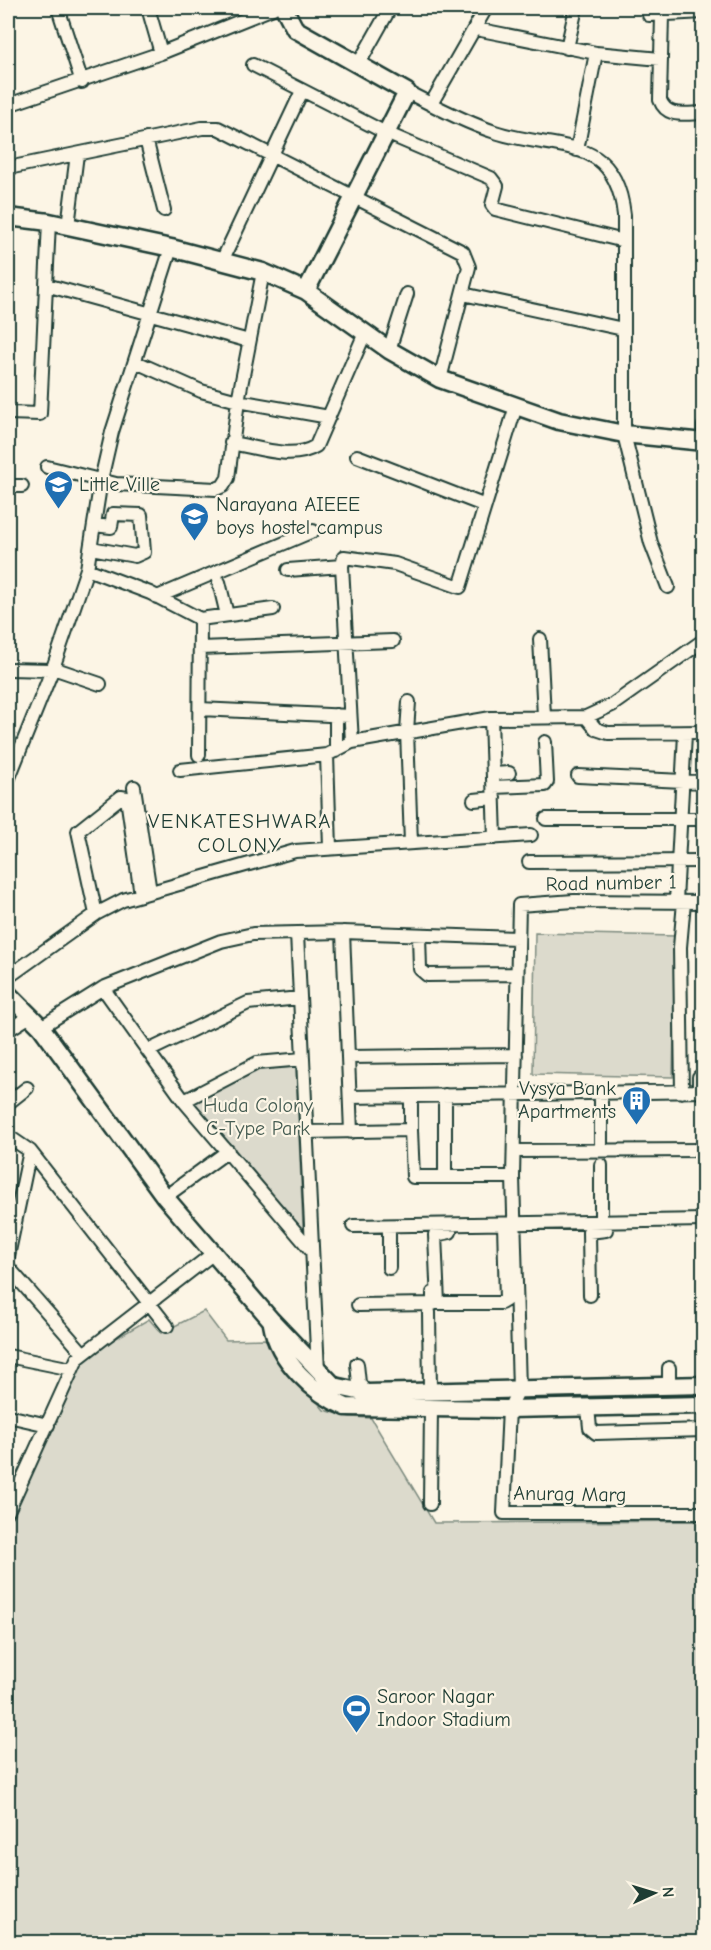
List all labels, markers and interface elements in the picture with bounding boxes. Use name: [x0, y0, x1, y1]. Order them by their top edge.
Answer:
school or university icon: Little Ville: [42, 468, 74, 510]
place label: Little Ville: [79, 473, 160, 496]
place label: Narayana AIEEE boys hostel campus: [216, 493, 382, 539]
school or university icon: Narayana AIEEE boys hostel campus: [179, 500, 211, 542]
district label: VENKATESHWARA COLONY: [148, 809, 332, 857]
street label: Road number 1: [545, 870, 677, 896]
place label: Vysya Bank Apartments: [518, 1077, 616, 1123]
building icon: Vysya Bank Apartments: [621, 1084, 653, 1126]
park label: Huda Colony C-Type Park: [203, 1094, 313, 1140]
street label: Anurag Marg: [513, 1482, 627, 1506]
place label: Saroor Nagar Indoor Stadium: [377, 1685, 511, 1731]
sports icon: Saroor Nagar Indoor Stadium: [340, 1692, 372, 1734]
north arrow: [624, 1863, 684, 1923]
text: N: [659, 1886, 677, 1898]

